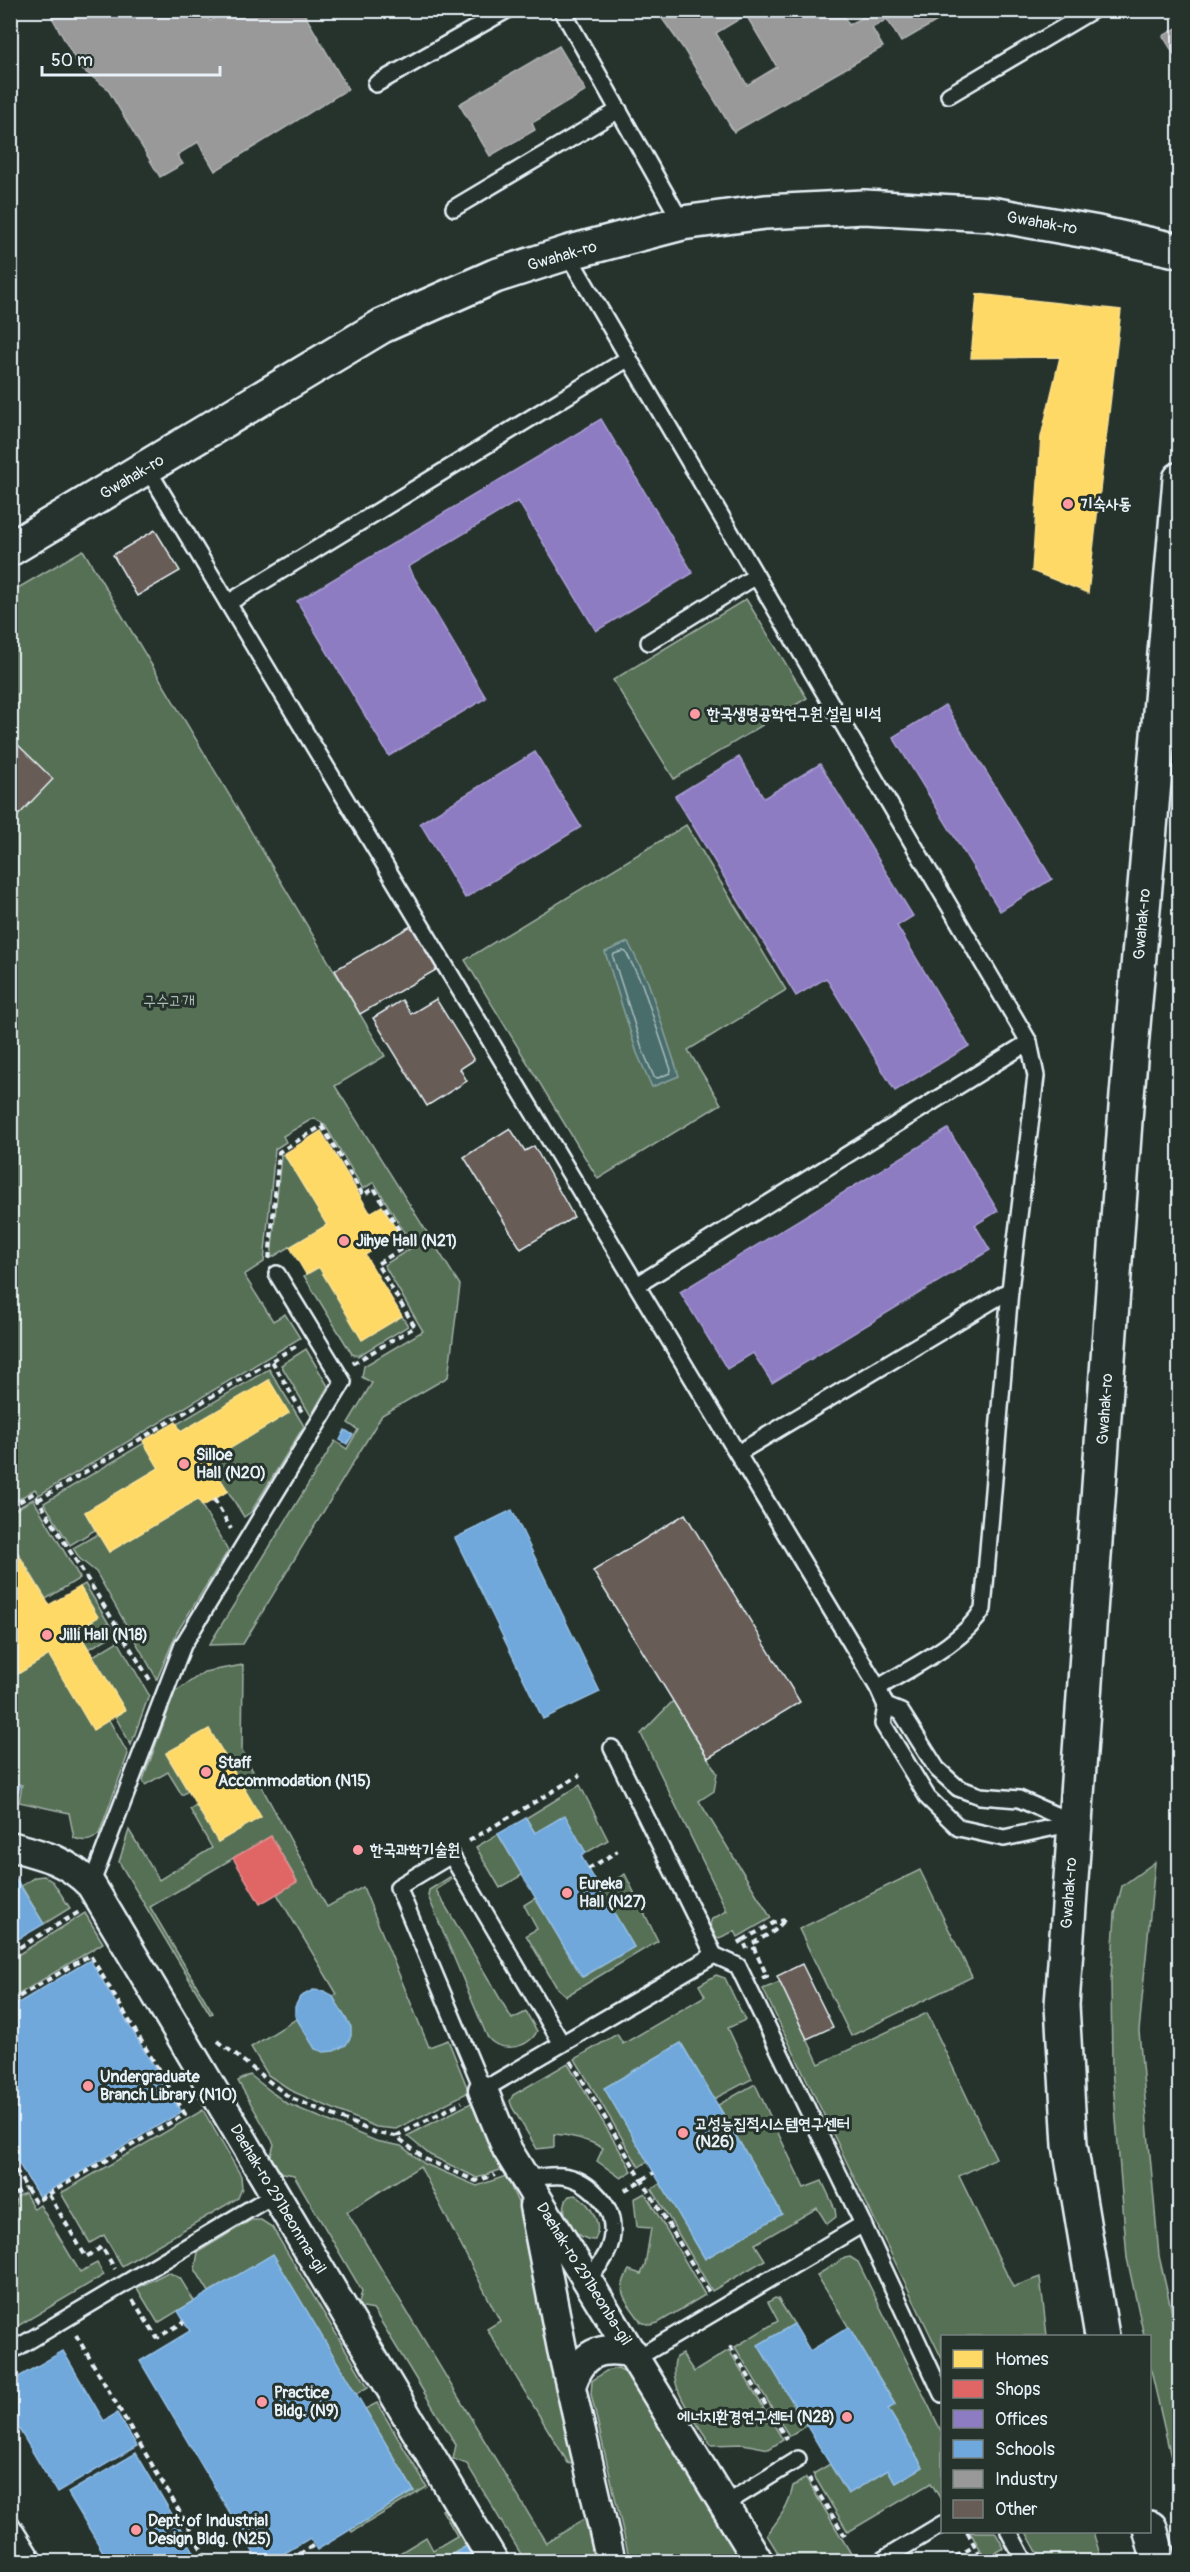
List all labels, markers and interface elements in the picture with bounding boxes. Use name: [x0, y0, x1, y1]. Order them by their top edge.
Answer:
scale bar: [42, 39, 220, 77]
text: 50 m: [51, 49, 93, 72]
street label: Gwahak-ro: [1005, 207, 1079, 239]
street label: Gwahak-ro: [525, 236, 599, 275]
street label: Gwahak-ro: [96, 450, 168, 504]
place label: 기숙사동: [1080, 494, 1132, 514]
marker: 기숙사동: [1061, 497, 1075, 511]
place label: 한국생명공학연구원 설립 비석: [706, 704, 881, 724]
marker: 한국생명공학연구원 설립 비석: [688, 707, 702, 721]
street label: Gwahak-ro: [1129, 887, 1155, 960]
park label: 구수고개: [143, 991, 195, 1011]
place label: Jihye Hall (N21): [356, 1231, 457, 1251]
marker: Jihye Hall (N21): [337, 1234, 351, 1248]
street label: Gwahak-ro: [1093, 1372, 1117, 1445]
place label: Silloe Hall (N20): [196, 1445, 266, 1483]
marker: Silloe Hall (N20): [177, 1457, 191, 1471]
place label: Jilli Hall (N18): [59, 1625, 148, 1645]
marker: Jilli Hall (N18): [40, 1628, 54, 1642]
place label: Staff Accommodation (N15): [218, 1753, 371, 1791]
marker: Staff Accommodation (N15): [199, 1765, 213, 1779]
place label: 한국과학기술원: [369, 1840, 460, 1860]
marker: 한국과학기술원: [351, 1843, 365, 1857]
street label: Gwahak-ro: [1057, 1856, 1081, 1929]
place label: Eureka Hall (N27): [579, 1874, 647, 1912]
marker: Eureka Hall (N27): [560, 1886, 574, 1900]
place label: Undergraduate Branch Library (N10): [100, 2067, 238, 2105]
marker: Undergraduate Branch Library (N10): [81, 2079, 95, 2093]
place label: 고성능집적시스템연구센터 (N26): [695, 2114, 850, 2152]
street label: Daehak-ro 291beonma-gil: [225, 2121, 331, 2277]
marker: 고성능집적시스템연구센터 (N26): [676, 2126, 690, 2140]
street label: Daehak-ro 291beonba-gil: [532, 2199, 636, 2349]
legend: [941, 2335, 1151, 2533]
text: Homes: [995, 2348, 1048, 2371]
text: Shops: [995, 2378, 1040, 2401]
place label: Practice Bldg. (N9): [274, 2383, 339, 2421]
marker: Practice Bldg. (N9): [255, 2395, 269, 2409]
place label: 에너지환경연구센터 (N28): [677, 2407, 835, 2427]
text: Offices: [995, 2408, 1047, 2431]
marker: 에너지환경연구센터 (N28): [840, 2410, 854, 2424]
text: Schools: [995, 2438, 1055, 2461]
text: Industry: [995, 2468, 1058, 2491]
text: Other: [995, 2498, 1038, 2521]
place label: Dept. of Industrial Design Bldg. (N25): [148, 2511, 271, 2549]
marker: Dept. of Industrial Design Bldg. (N25): [129, 2523, 143, 2537]

